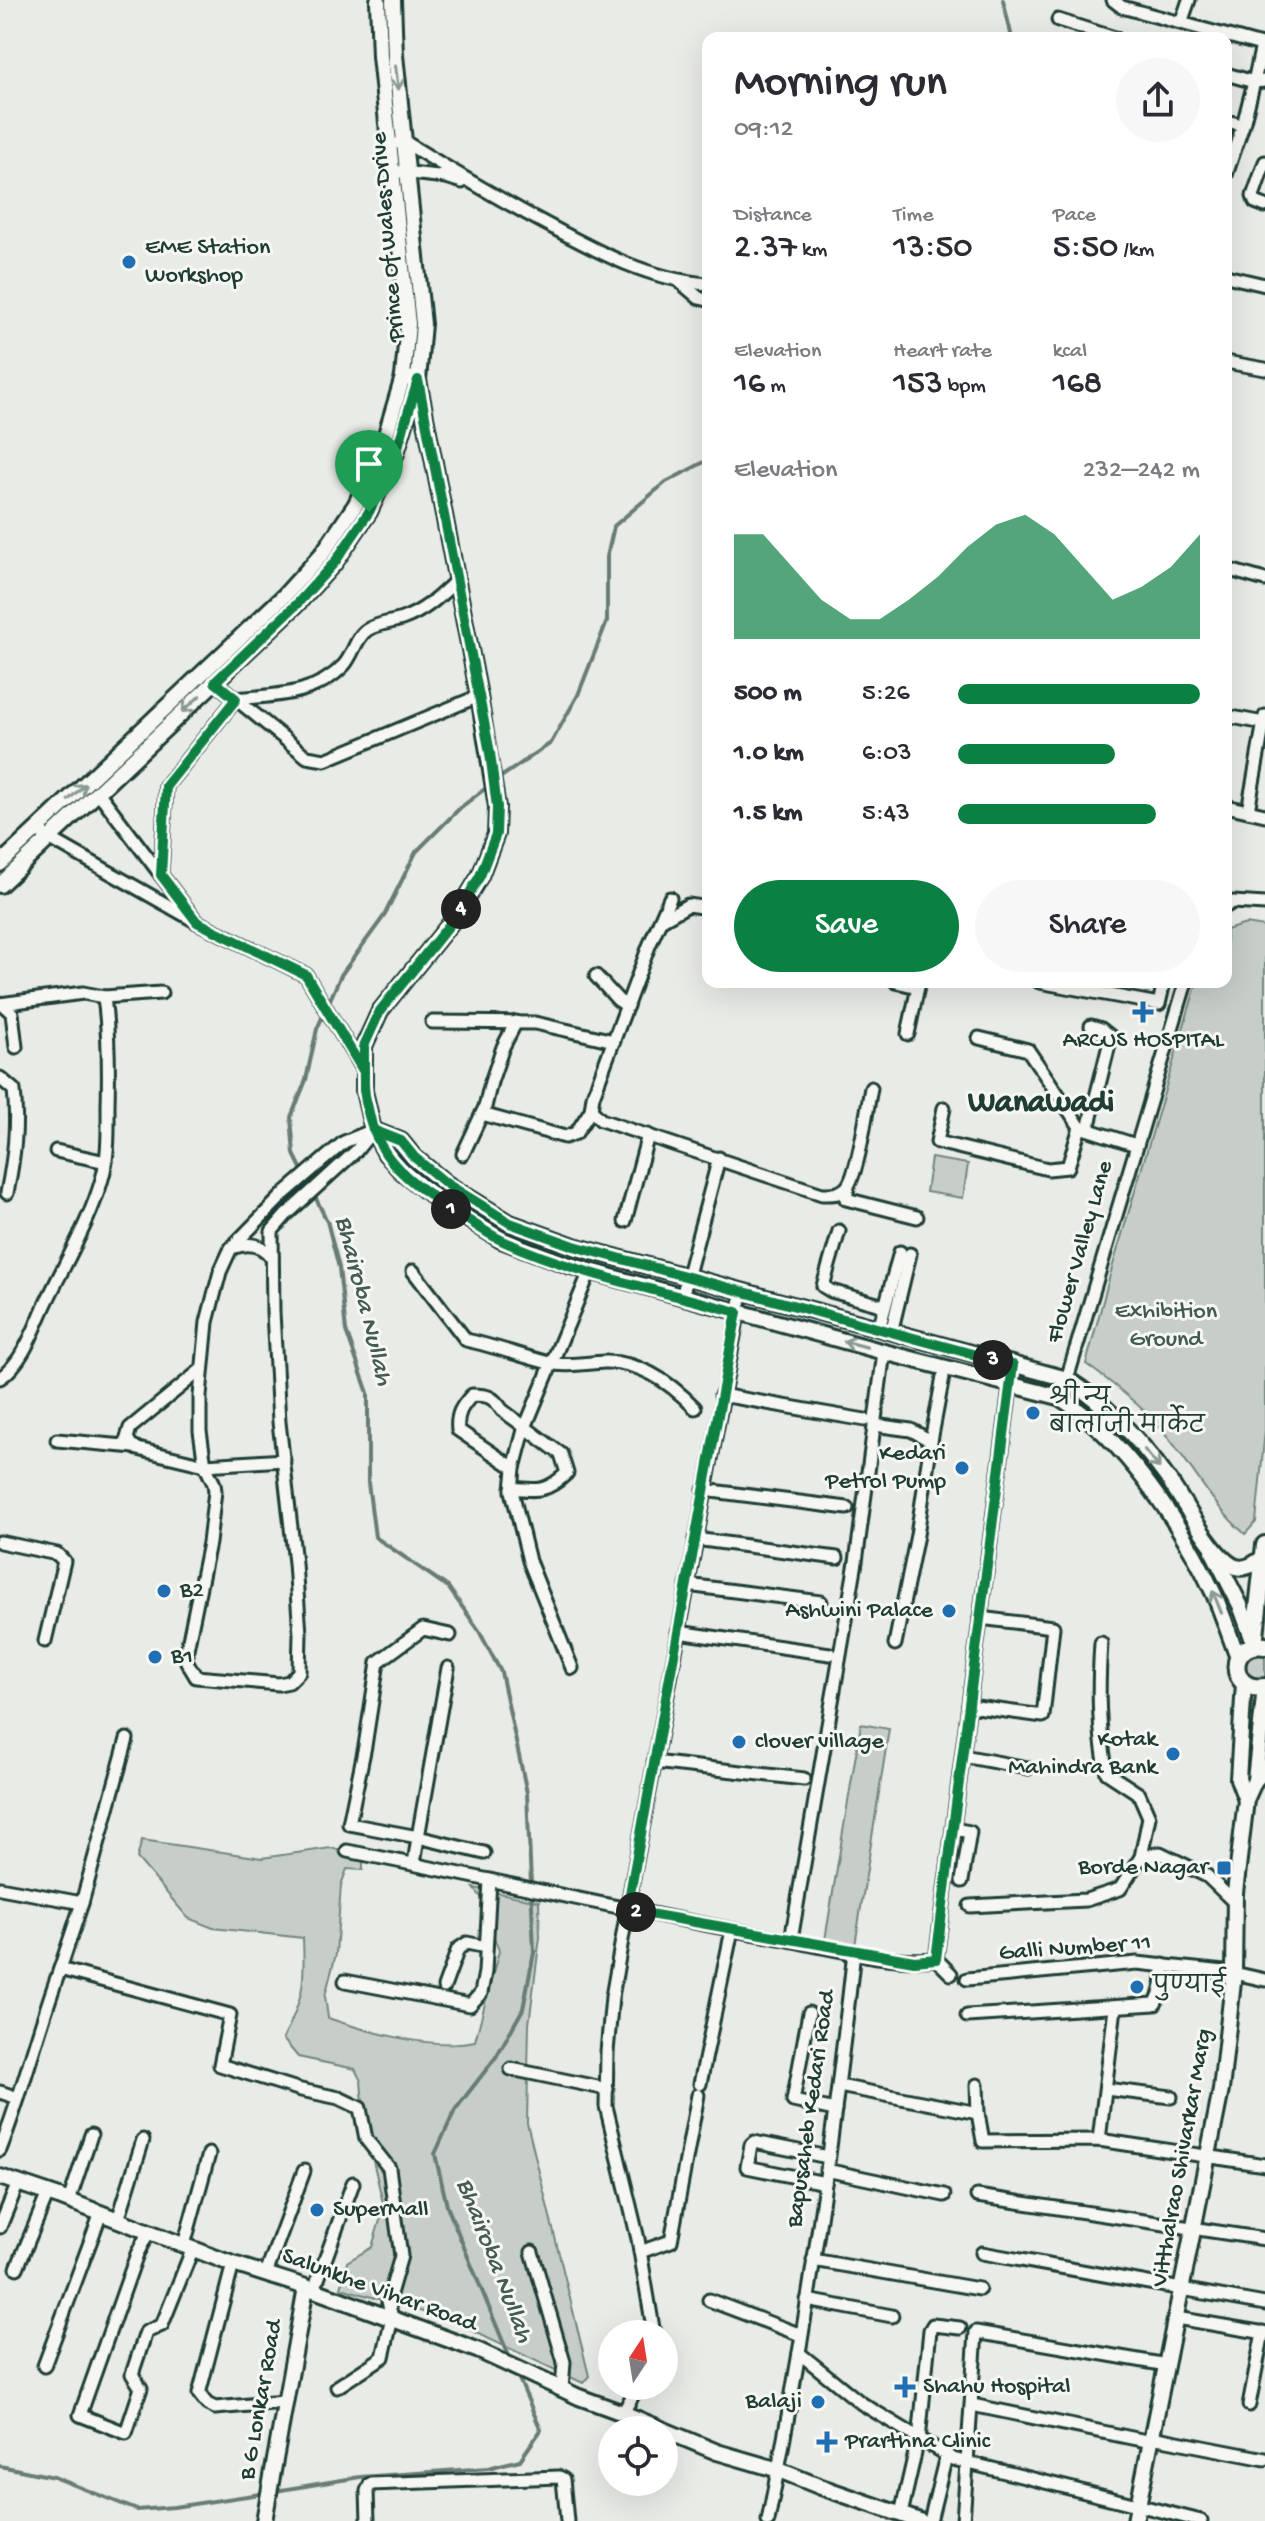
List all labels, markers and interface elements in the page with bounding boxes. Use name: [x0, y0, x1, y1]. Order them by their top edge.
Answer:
button: share: [1116, 58, 1200, 142]
text: Morning run: [734, 59, 947, 111]
one-way arrow: [390, 64, 405, 91]
text: 09:12: [734, 115, 793, 146]
street label: Prince Of Wales Drive: [365, 130, 413, 344]
text: Distance: [734, 203, 812, 229]
text: Time: [893, 203, 934, 229]
text: Pace: [1053, 203, 1096, 229]
text: 2.37: [734, 229, 797, 269]
text: 13:50: [893, 229, 973, 269]
text: 5:50: [1053, 229, 1118, 269]
place label: EME Station Workshop: [145, 234, 271, 291]
text: km: [797, 238, 827, 264]
text: /km: [1118, 238, 1154, 264]
marker: EME Station Workshop: [120, 253, 138, 271]
text: Elevation: [734, 339, 821, 365]
text: Heart rate: [893, 339, 992, 365]
text: kcal: [1053, 339, 1087, 365]
text: 16: [734, 365, 765, 405]
text: 153: [893, 365, 943, 405]
text: 168: [1053, 365, 1102, 405]
text: m: [765, 374, 786, 400]
text: bpm: [943, 374, 986, 400]
pin: [335, 430, 403, 512]
icon: arrive: [347, 442, 391, 486]
text: Elevation: [734, 456, 837, 487]
text: 232–242 m: [1083, 456, 1200, 487]
text: 500 m: [734, 679, 802, 710]
text: 5:26: [862, 679, 910, 710]
one-way arrow: [181, 695, 201, 714]
text: 1.0 km: [734, 739, 804, 770]
text: 6:03: [862, 739, 912, 770]
one-way arrow: [67, 782, 87, 801]
text: 1.5 km: [734, 799, 803, 830]
text: 5:43: [862, 799, 910, 830]
button: Save: [734, 880, 959, 972]
button: Share: [975, 880, 1200, 972]
pin: 4: [441, 889, 481, 929]
text: 4: [456, 896, 466, 922]
marker: ARCUS HOSPITAL: [1132, 1001, 1154, 1023]
place label: ARCUS HOSPITAL: [1063, 1027, 1225, 1056]
district label: Wanawadi: [967, 1085, 1114, 1123]
street label: Flower Valley Lane: [1041, 1157, 1121, 1347]
pin: 1: [431, 1189, 471, 1229]
text: 1: [447, 1196, 455, 1222]
water label: Bhairoba Nullah: [326, 1213, 398, 1390]
park label: Exhibition Ground: [1115, 1298, 1218, 1355]
one-way arrow: [842, 1335, 868, 1350]
pin: 3: [973, 1340, 1013, 1380]
text: 3: [987, 1347, 999, 1373]
place label: श्री न्यू बालाजी मार्केट: [1049, 1378, 1206, 1442]
marker: श्री न्यू बालाजी मार्केट: [1024, 1404, 1042, 1422]
place label: Kedari Petrol Pump: [824, 1440, 946, 1497]
one-way arrow: [1143, 1449, 1161, 1470]
marker: Kedari Petrol Pump: [953, 1459, 971, 1477]
place label: B2: [179, 1577, 204, 1606]
marker: B2: [155, 1582, 173, 1600]
one-way arrow: [1209, 1590, 1223, 1615]
place label: Ashwini Palace: [785, 1597, 934, 1626]
marker: Ashwini Palace: [940, 1602, 958, 1620]
place label: B1: [170, 1643, 193, 1672]
marker: B1: [146, 1648, 164, 1666]
place label: Kotak Mahindra Bank: [1008, 1726, 1159, 1783]
place label: clover village: [755, 1728, 884, 1757]
marker: clover village: [730, 1733, 748, 1751]
marker: Kotak Mahindra Bank: [1164, 1745, 1182, 1763]
place label: Borde Nagar: [1077, 1854, 1210, 1883]
marker: Borde Nagar: [1215, 1859, 1233, 1877]
pin: 2: [616, 1892, 656, 1932]
text: 2: [631, 1899, 641, 1925]
street label: Galli Number 11: [998, 1929, 1152, 1969]
place label: पुण्याई: [1151, 1966, 1227, 2002]
marker: पुण्याई: [1128, 1978, 1146, 1996]
street label: Bapusaheb Kedari Road: [781, 1987, 843, 2230]
street label: Vitthalrao Shivarkar Marg: [1146, 2027, 1220, 2290]
water label: Bhairoba Nullah: [447, 2175, 539, 2348]
place label: SuperMall: [333, 2196, 429, 2225]
marker: SuperMall: [308, 2201, 326, 2219]
street label: Salunkhe Vihar Road: [278, 2242, 482, 2340]
street label: B G Lonkar Road: [233, 2316, 291, 2483]
north arrow: [598, 2320, 678, 2400]
map controls: [598, 2320, 678, 2496]
place label: Shahu Hospital: [923, 2373, 1071, 2402]
marker: Shahu Hospital: [894, 2376, 916, 2398]
place label: Balaji: [745, 2388, 802, 2417]
marker: Balaji: [809, 2393, 827, 2411]
button: locate: [598, 2416, 678, 2496]
place label: Prarthna Clinic: [844, 2428, 991, 2457]
marker: Prarthna Clinic: [816, 2431, 838, 2453]

